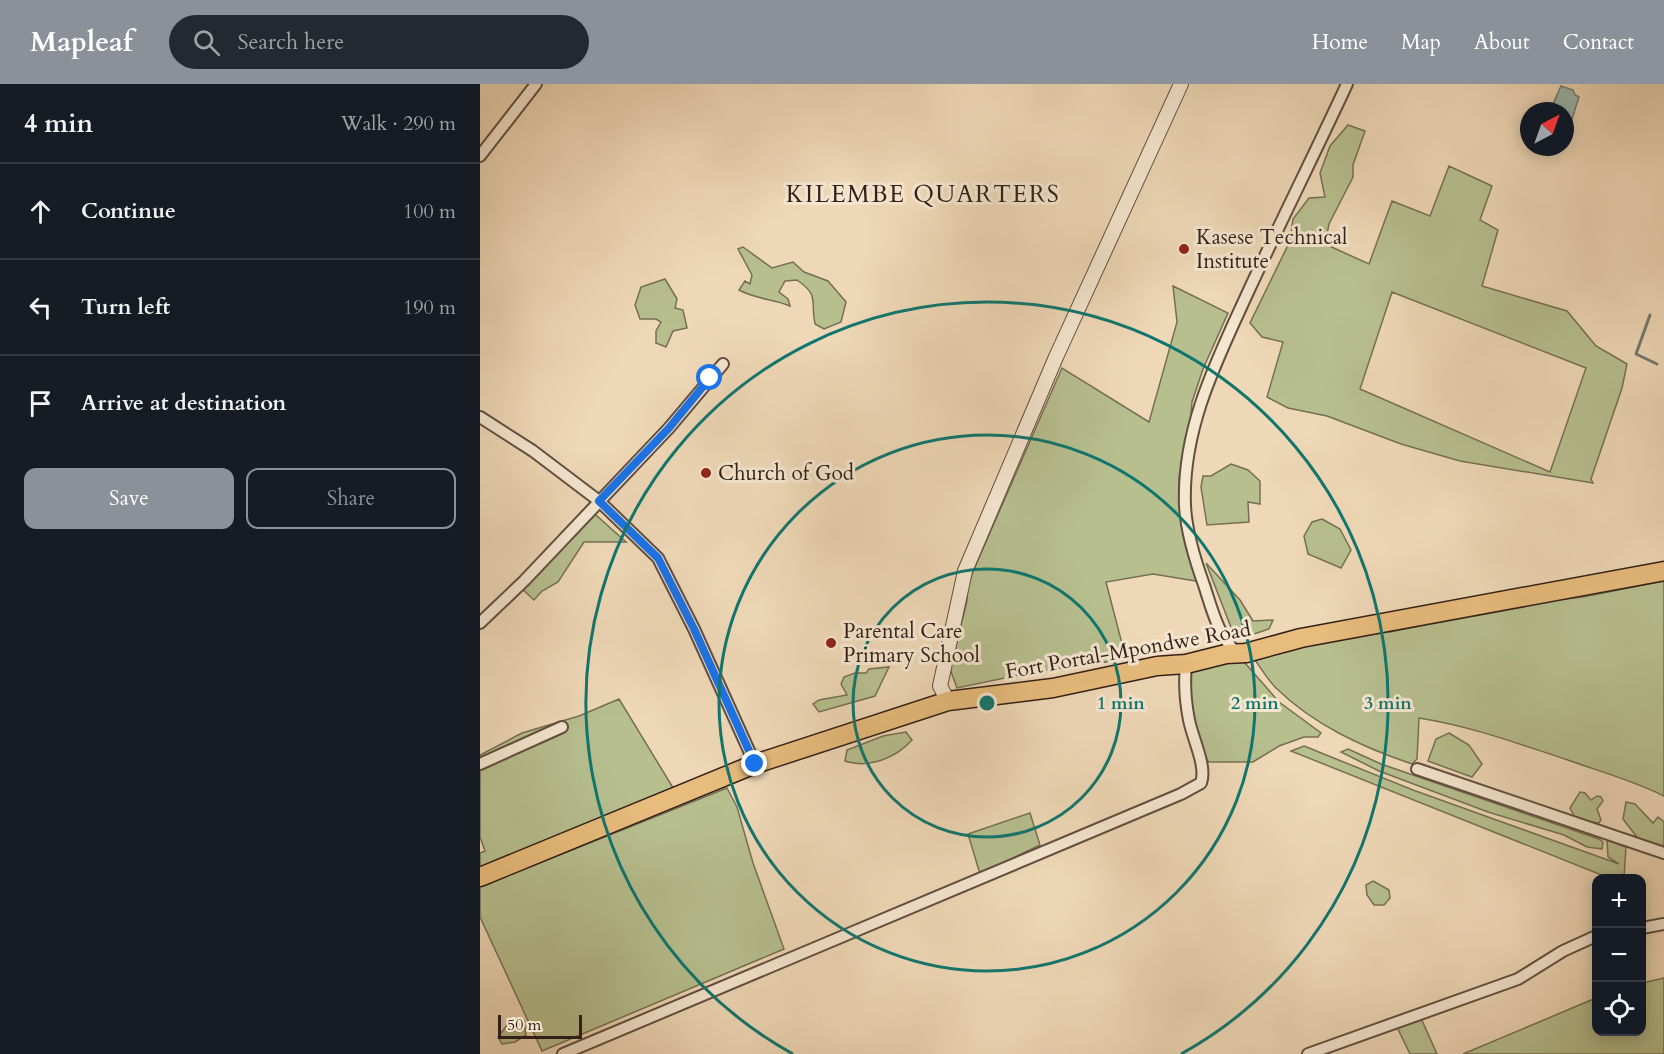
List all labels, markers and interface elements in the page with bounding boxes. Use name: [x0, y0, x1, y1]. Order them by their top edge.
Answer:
search box: [169, 15, 589, 69]
text: Mapleaf: [30, 23, 133, 61]
icon: search: [190, 26, 223, 59]
text: Search here: [238, 27, 344, 57]
text: Home: [1312, 28, 1368, 57]
text: Map: [1401, 28, 1441, 57]
text: About: [1474, 28, 1530, 57]
text: Contact: [1563, 28, 1634, 57]
north arrow: [1520, 102, 1574, 156]
text: 4 min: [24, 106, 93, 141]
text: Walk · 290 m: [341, 110, 456, 137]
district label: KILEMBE QUARTERS: [786, 178, 1060, 211]
icon: ahead: [24, 195, 57, 228]
text: Continue: [81, 196, 176, 226]
text: 100 m: [403, 198, 456, 225]
place label: Kasese Technical Institute: [1196, 223, 1347, 276]
marker: Kasese Technical Institute: [1177, 242, 1191, 256]
icon: left: [24, 291, 57, 324]
text: Turn left: [81, 292, 170, 322]
text: 190 m: [403, 294, 456, 321]
route start: [696, 364, 722, 390]
icon: arrive: [24, 387, 57, 420]
text: Arrive at destination: [81, 388, 286, 418]
place label: Church of God: [718, 459, 854, 488]
marker: Church of God: [699, 466, 713, 480]
button: Save: [24, 468, 234, 529]
button: Share: [246, 468, 456, 529]
street label: Fort Portal-Mpondwe Road: [1003, 615, 1253, 686]
place label: Parental Care Primary School: [843, 617, 980, 670]
marker: Parental Care Primary School: [824, 636, 838, 650]
text: 1 min: [1097, 691, 1145, 716]
text: 2 min: [1231, 691, 1279, 716]
text: 3 min: [1364, 691, 1412, 716]
centre of rings: [977, 693, 997, 713]
route end: [741, 750, 767, 776]
map controls: [1592, 874, 1646, 1036]
button: +: [1592, 874, 1646, 928]
button: −: [1592, 928, 1646, 982]
button: locate: [1592, 982, 1646, 1036]
scale bar: [498, 1012, 582, 1040]
text: 50 m: [507, 1014, 541, 1036]

